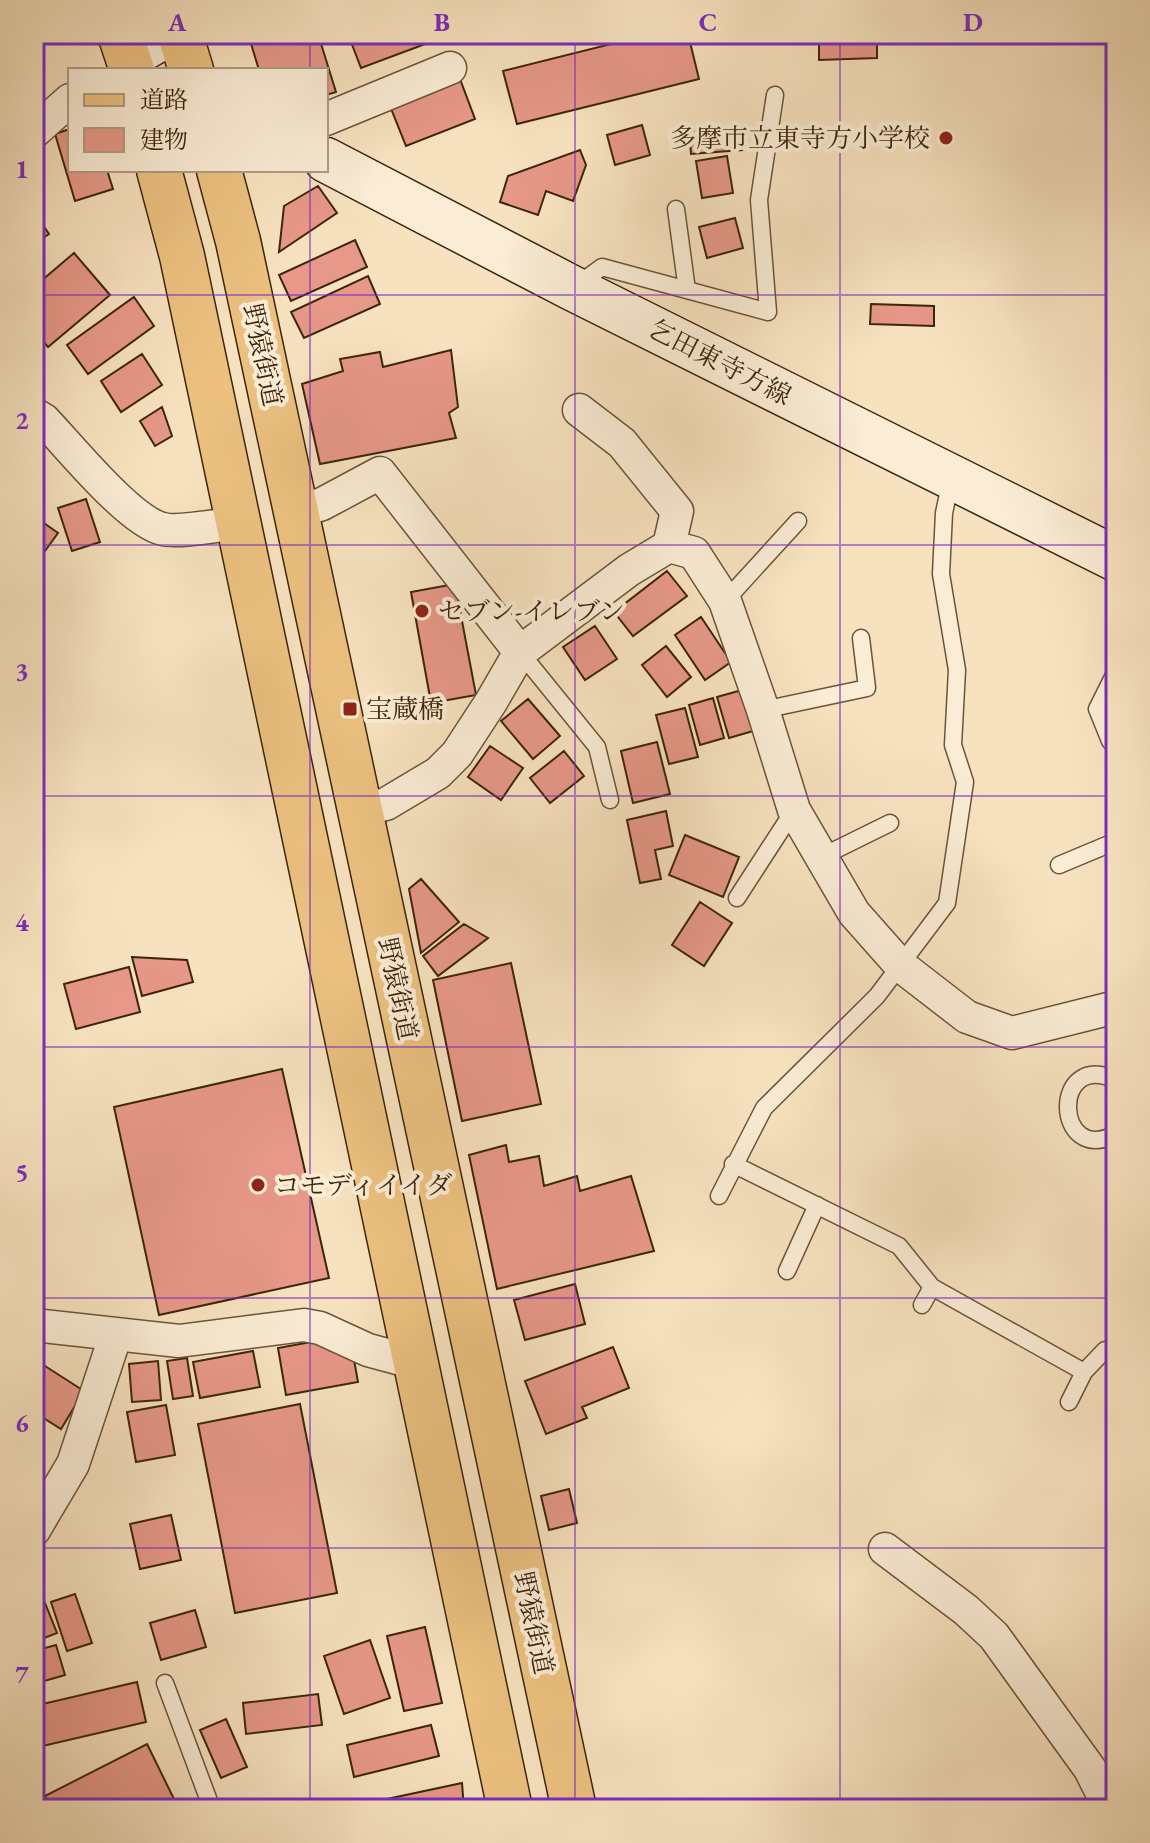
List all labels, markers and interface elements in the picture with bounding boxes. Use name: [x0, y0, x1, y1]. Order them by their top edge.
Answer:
text: A: [167, 5, 187, 39]
text: B: [434, 5, 450, 39]
text: C: [699, 5, 717, 39]
text: D: [963, 5, 983, 39]
legend: [68, 68, 328, 172]
text: 道路: [140, 84, 188, 115]
place label: 多摩市立東寺方小学校: [670, 121, 930, 155]
text: 建物: [140, 124, 188, 155]
marker: 多摩市立東寺方小学校: [937, 129, 955, 147]
text: 1: [15, 152, 29, 186]
street label: 野猿街道: [236, 301, 290, 409]
street label: 乞田東寺方線: [643, 311, 797, 413]
text: 2: [15, 403, 29, 437]
place label: セブン-イレブン: [438, 594, 625, 628]
marker: セブン-イレブン: [413, 602, 431, 620]
text: 3: [15, 654, 29, 688]
place label: 宝蔵橋: [366, 692, 444, 726]
marker: 宝蔵橋: [341, 700, 359, 718]
text: 4: [15, 905, 29, 939]
street label: 野猿街道: [371, 935, 425, 1043]
text: 5: [15, 1155, 29, 1189]
place label: コモディイイダ: [274, 1168, 453, 1202]
marker: コモディイイダ: [249, 1176, 267, 1194]
text: 6: [15, 1406, 29, 1440]
street label: 野猿街道: [507, 1569, 561, 1677]
text: 7: [15, 1657, 29, 1691]

